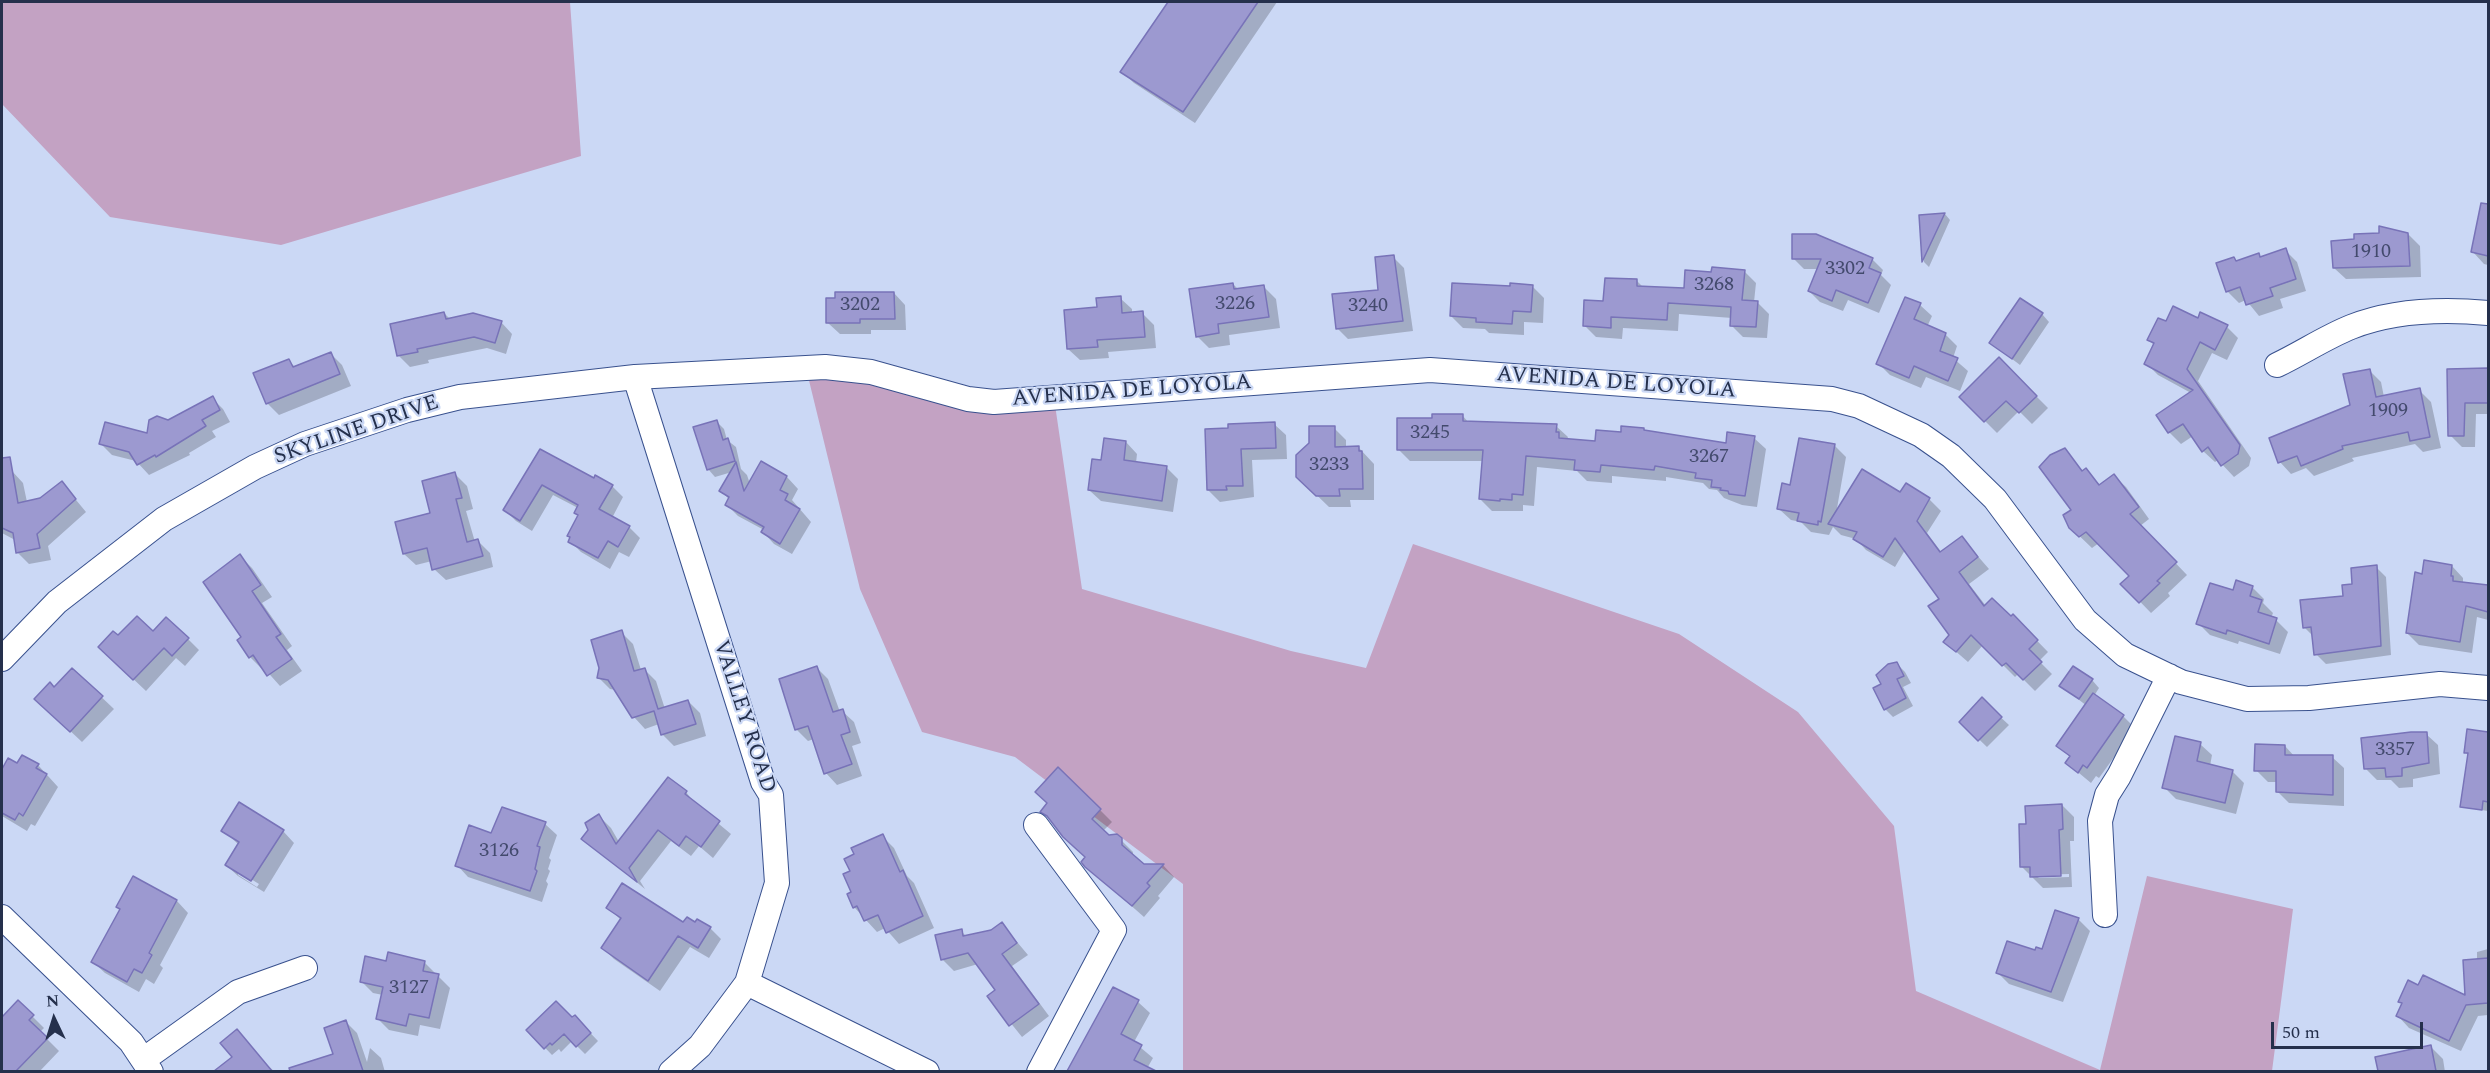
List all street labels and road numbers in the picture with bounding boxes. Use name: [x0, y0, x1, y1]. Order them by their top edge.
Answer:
street label: AVENIDA DE LOYOLA: [1495, 362, 1737, 406]
street label: AVENIDA DE LOYOLA: [1011, 370, 1253, 414]
street label: SKYLINE DRIVE: [271, 390, 443, 472]
street label: VALLEY ROAD: [706, 637, 780, 797]

